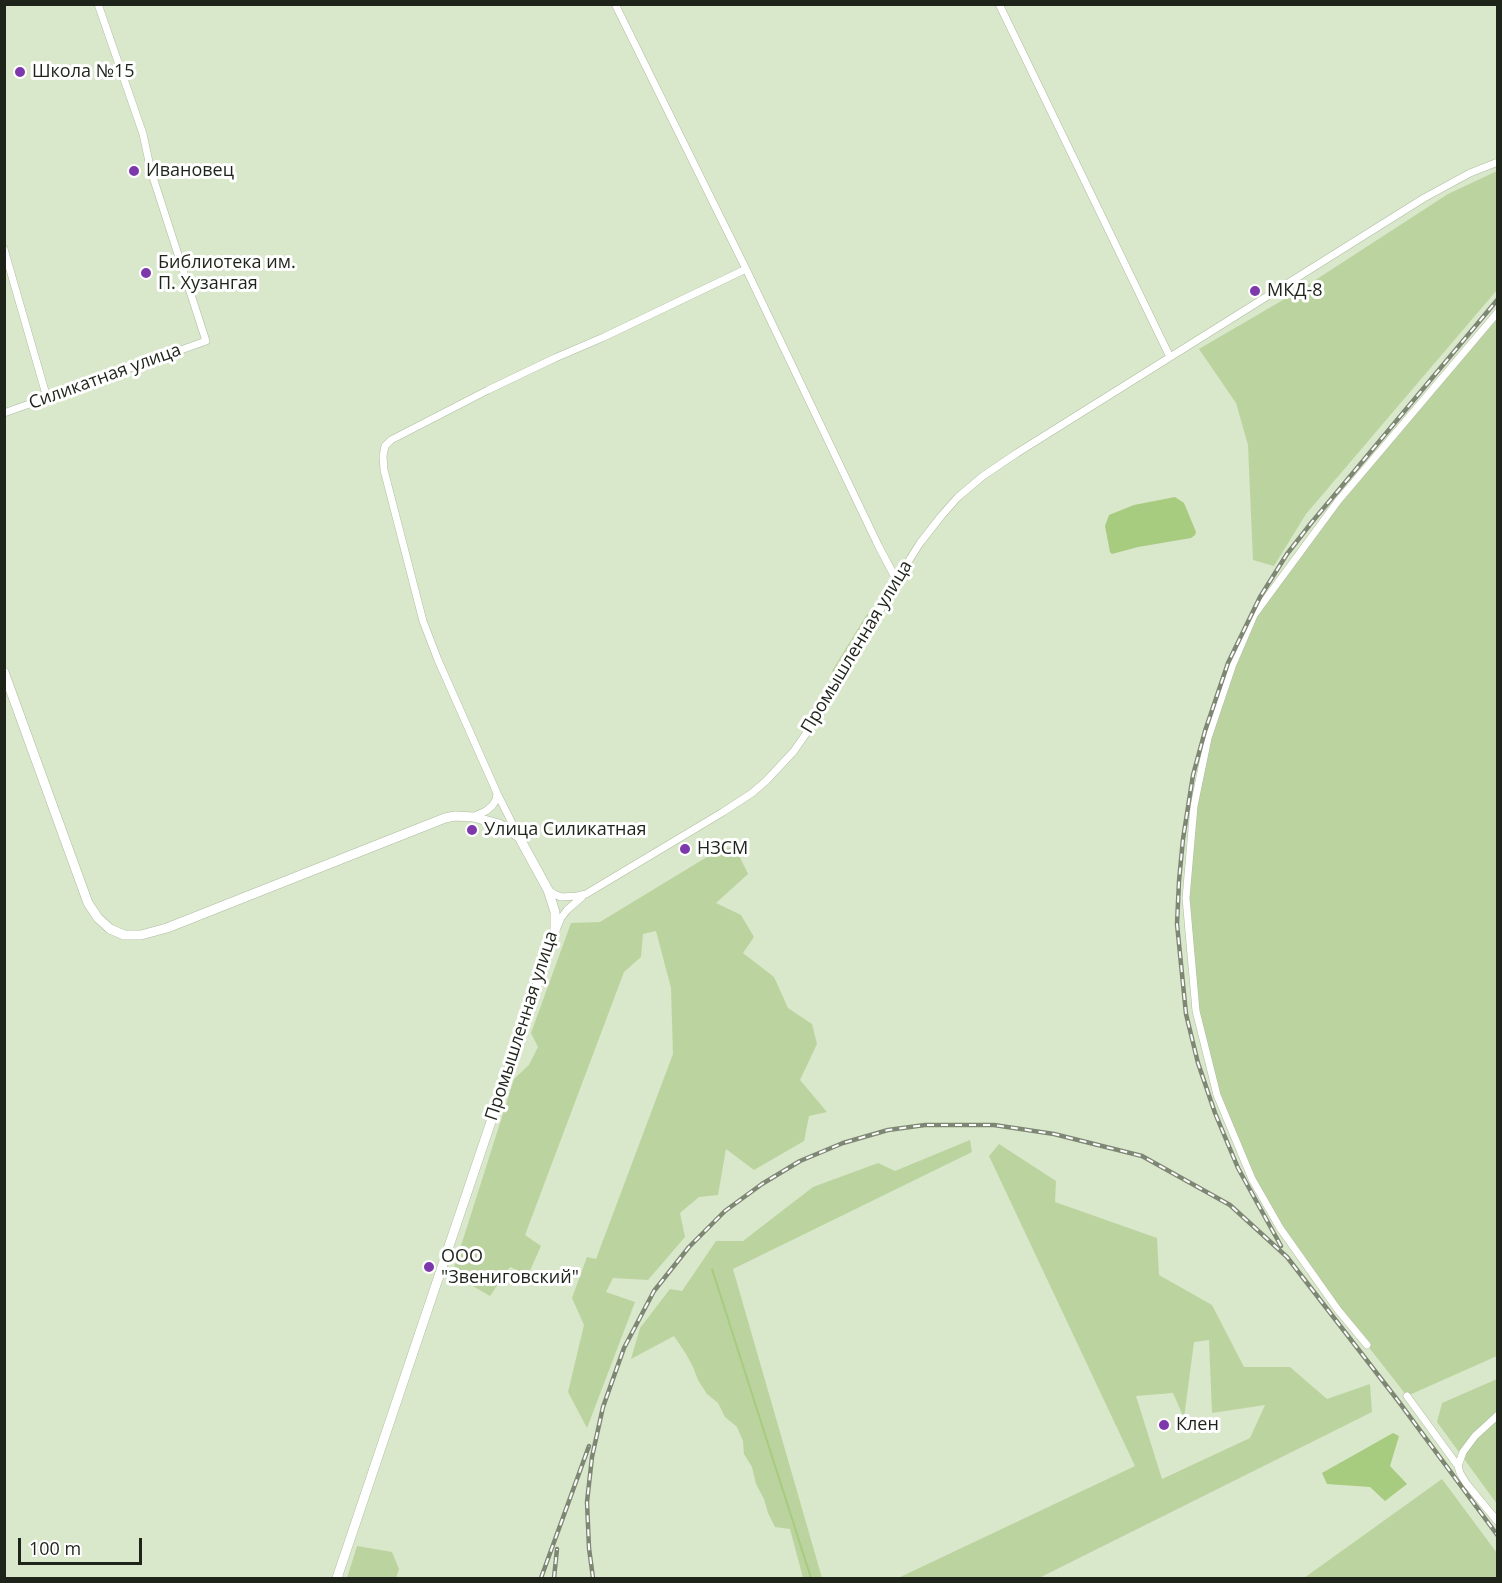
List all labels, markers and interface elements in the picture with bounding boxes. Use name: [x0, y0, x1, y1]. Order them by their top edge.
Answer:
place label: Школа №15: [32, 61, 135, 83]
marker: Школа №15: [13, 65, 27, 79]
place label: Ивановец: [146, 160, 234, 182]
marker: Ивановец: [127, 164, 141, 178]
place label: Библиотека им. П. Хузангая: [158, 252, 296, 294]
marker: Библиотека им. П. Хузангая: [139, 266, 153, 280]
place label: МКД-8: [1267, 280, 1323, 302]
marker: МКД-8: [1248, 284, 1262, 298]
street label: Силикатная улица: [26, 339, 184, 415]
street label: Промышленная улица: [797, 557, 917, 737]
place label: Улица Силикатная: [484, 819, 646, 841]
marker: Улица Силикатная: [465, 823, 479, 837]
place label: НЗСМ: [697, 838, 748, 860]
marker: НЗСМ: [678, 842, 692, 856]
street label: Промышленная улица: [481, 929, 563, 1123]
place label: ООО "Звениговский": [441, 1246, 579, 1288]
marker: ООО "Звениговский": [422, 1260, 436, 1274]
place label: Клен: [1176, 1414, 1219, 1436]
marker: Клен: [1157, 1418, 1171, 1432]
scale bar: [21, 1526, 146, 1564]
text: 100 m: [29, 1536, 81, 1560]

